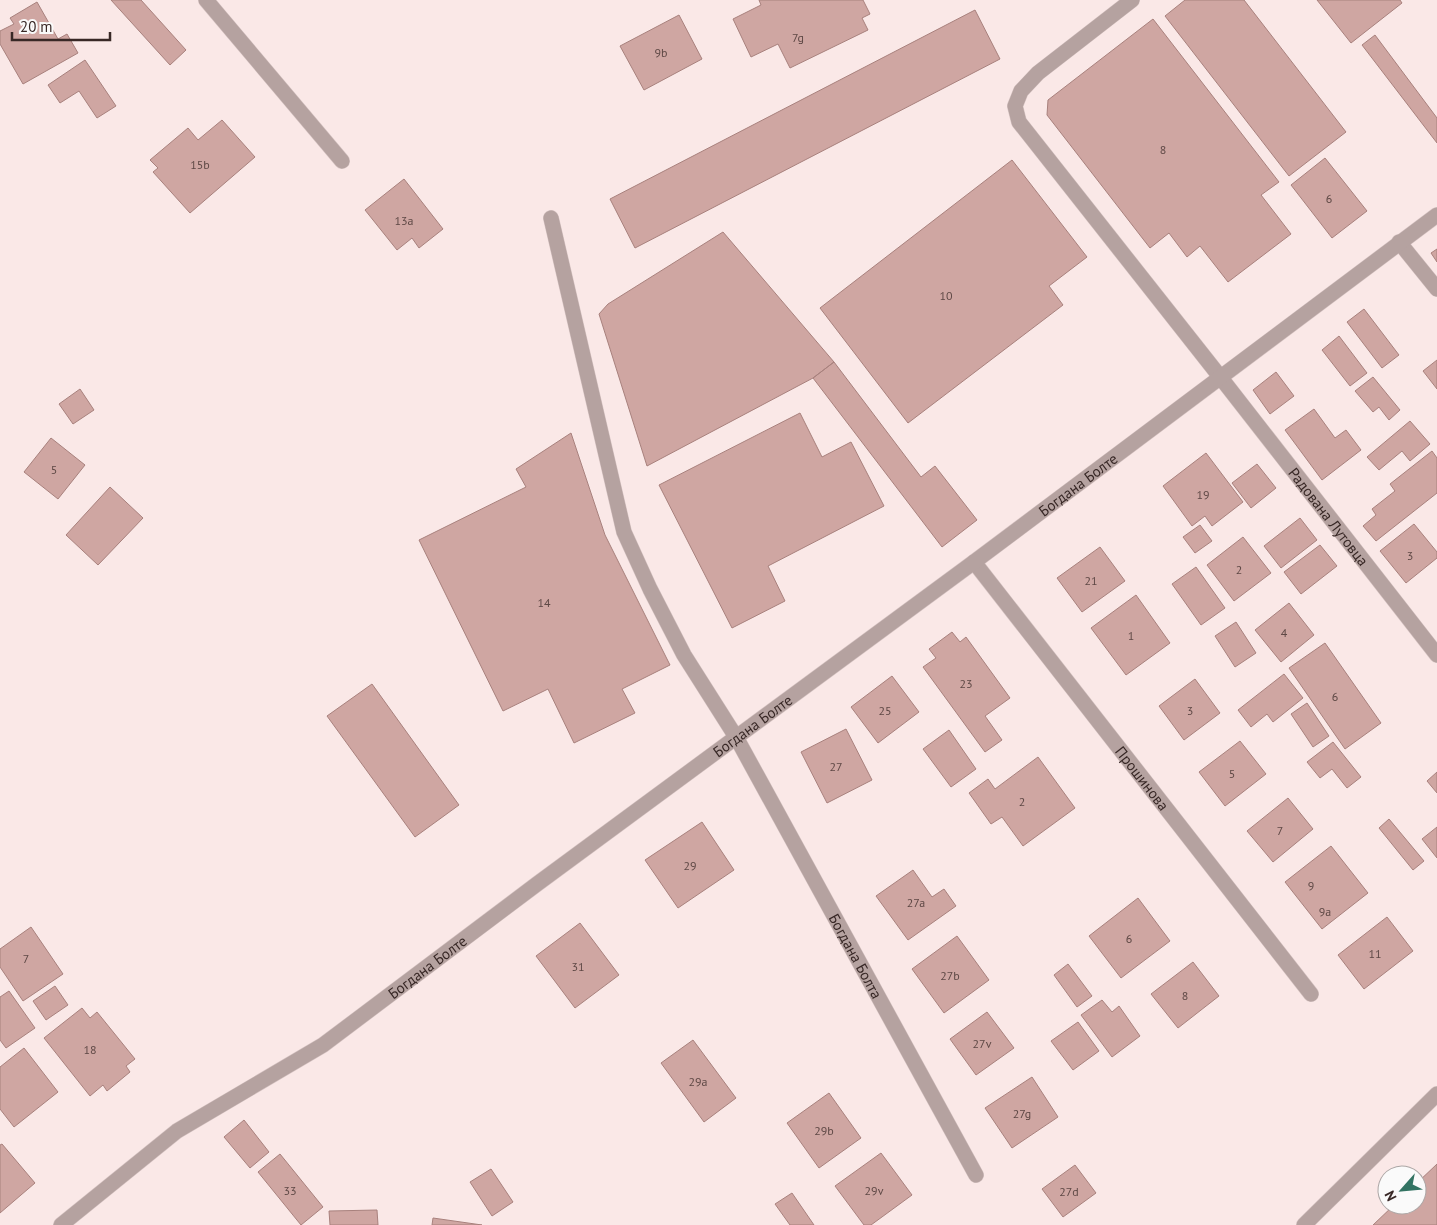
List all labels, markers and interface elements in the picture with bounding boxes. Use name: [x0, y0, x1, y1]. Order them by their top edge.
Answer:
scale bar: [12, 10, 110, 42]
text: 20 m: [20, 17, 53, 36]
house number: 7g: [792, 30, 804, 45]
house number: 9b: [654, 45, 668, 60]
house number: 8: [1160, 142, 1166, 157]
house number: 15b: [190, 157, 210, 172]
house number: 6: [1326, 191, 1332, 206]
house number: 13a: [394, 213, 414, 228]
house number: 10: [939, 288, 953, 303]
street label: Богдана Болте: [1034, 449, 1121, 520]
house number: 5: [51, 462, 57, 477]
street label: Радована Лутовца: [1285, 464, 1373, 569]
house number: 19: [1196, 487, 1210, 502]
house number: 3: [1407, 548, 1413, 563]
house number: 2: [1236, 562, 1242, 577]
house number: 21: [1084, 573, 1098, 588]
house number: 14: [537, 595, 551, 610]
house number: 4: [1281, 625, 1288, 640]
house number: 1: [1128, 628, 1134, 643]
house number: 23: [959, 676, 973, 691]
house number: 6: [1332, 689, 1338, 704]
street label: Богдана Болте: [709, 690, 796, 761]
house number: 25: [878, 703, 892, 718]
house number: 3: [1187, 703, 1193, 718]
street label: Прошинова: [1112, 742, 1174, 814]
house number: 27: [829, 759, 843, 774]
house number: 5: [1229, 766, 1235, 781]
house number: 2: [1019, 794, 1025, 809]
house number: 7: [1277, 823, 1283, 838]
house number: 29: [683, 858, 697, 873]
house number: 9: [1308, 878, 1314, 893]
house number: 27a: [907, 895, 925, 910]
house number: 9a: [1319, 904, 1331, 919]
street label: Богдана Болта: [825, 910, 887, 1002]
street label: Богдана Болте: [384, 931, 470, 1002]
house number: 6: [1126, 931, 1132, 946]
house number: 11: [1368, 946, 1382, 961]
house number: 7: [23, 951, 29, 966]
house number: 31: [571, 959, 585, 974]
house number: 27b: [940, 968, 960, 983]
house number: 8: [1182, 988, 1188, 1003]
house number: 27v: [973, 1036, 992, 1051]
house number: 18: [83, 1042, 97, 1057]
house number: 29a: [688, 1074, 708, 1089]
house number: 27g: [1013, 1106, 1031, 1121]
house number: 29b: [814, 1123, 834, 1138]
north arrow: [1377, 1165, 1427, 1215]
house number: 33: [283, 1183, 297, 1198]
house number: 29v: [865, 1183, 884, 1198]
house number: 27d: [1059, 1184, 1079, 1199]
text: N: [1380, 1188, 1401, 1204]

